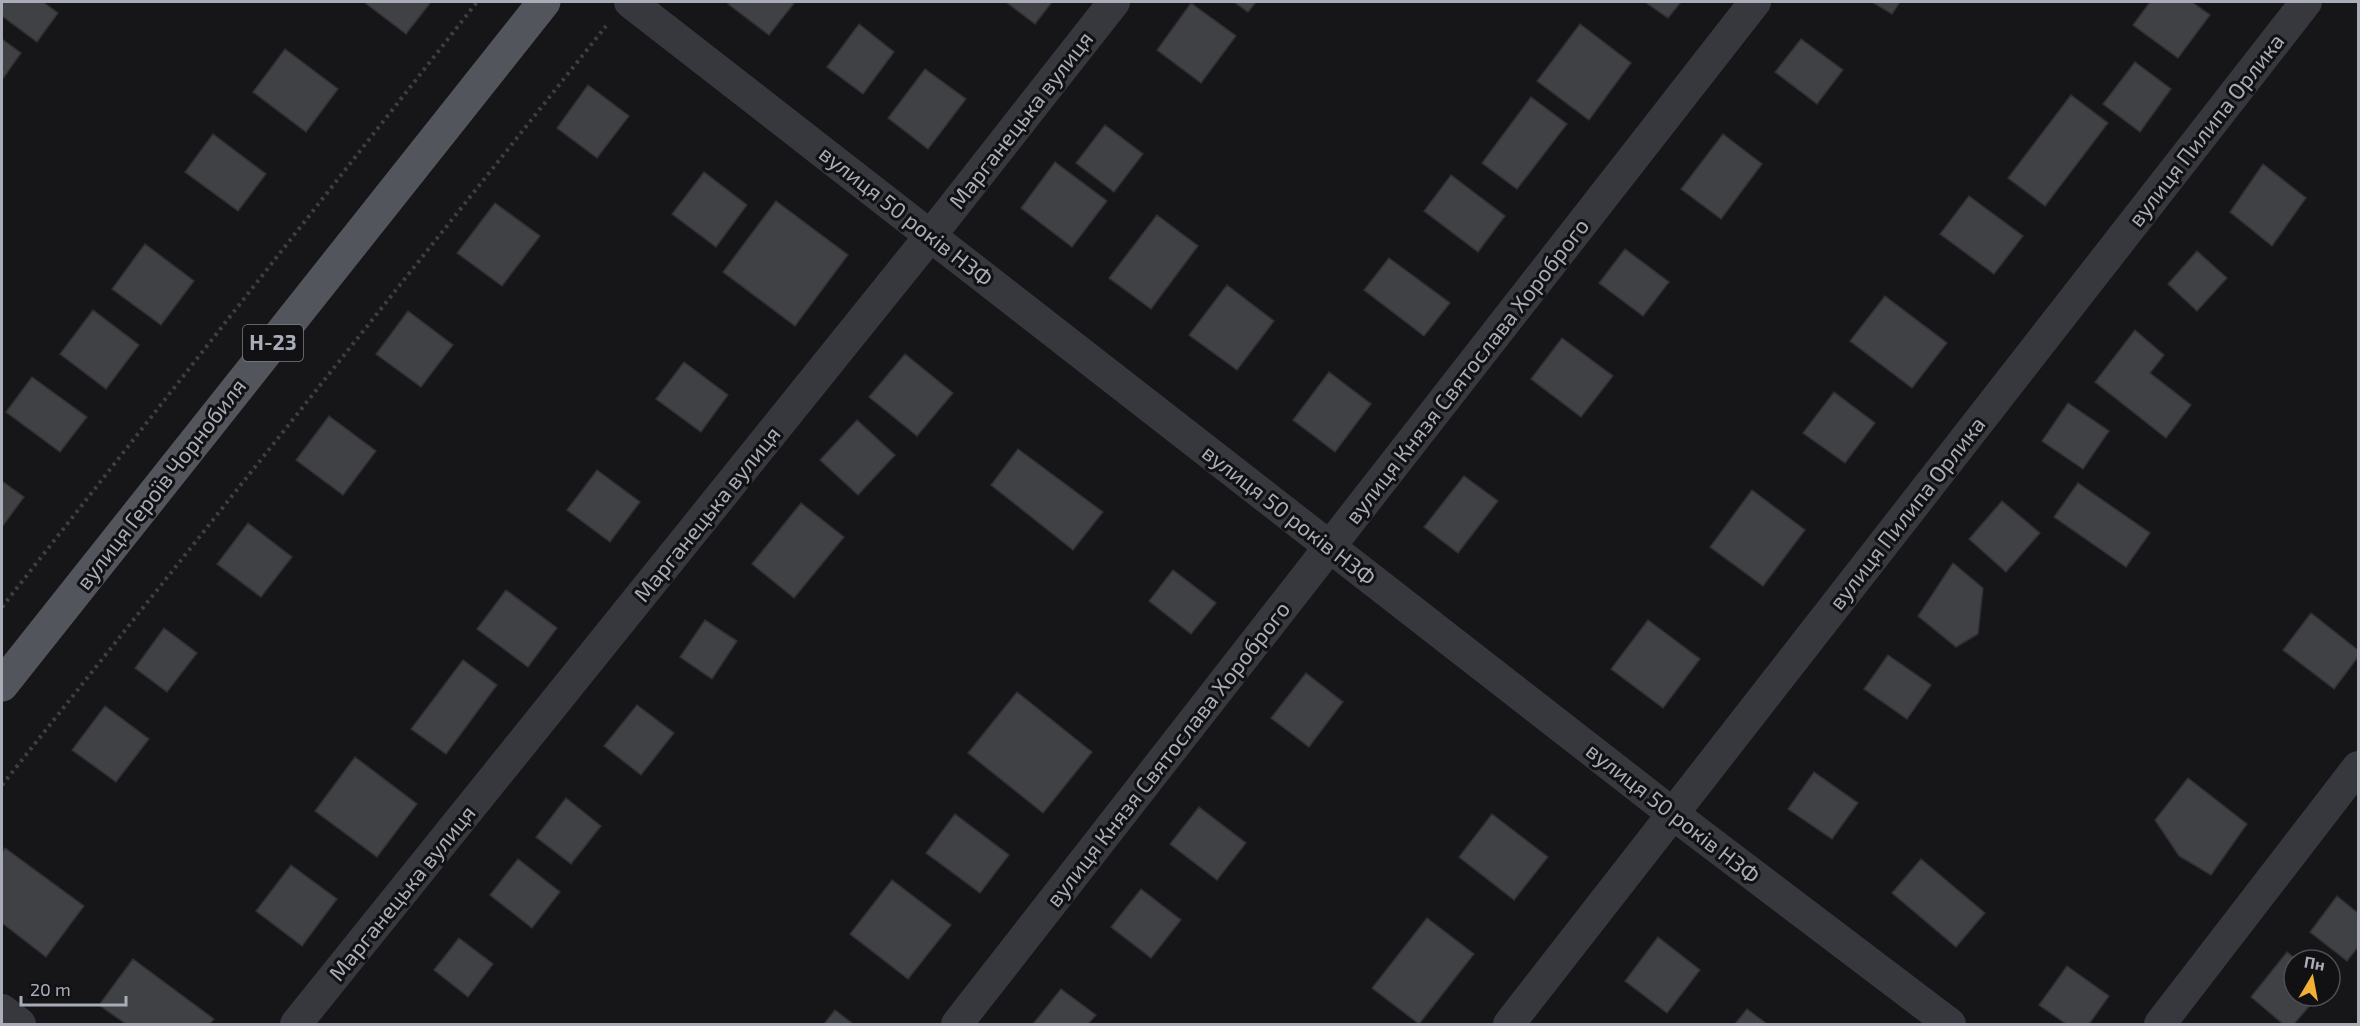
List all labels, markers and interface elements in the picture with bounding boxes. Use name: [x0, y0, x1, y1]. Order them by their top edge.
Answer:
street label: Марганецька вулиця: [943, 26, 1098, 214]
street label: вулиця Пилипа Орлика: [2122, 28, 2289, 232]
street label: вулиця 50 років НЗФ: [814, 139, 998, 292]
street label: вулиця Князя Святослава Хороброго: [1339, 213, 1594, 529]
road number: Н-23: [243, 325, 303, 361]
street label: вулиця Героїв Чорнобиля: [70, 373, 251, 595]
street label: вулиця Пилипа Орлика: [1823, 411, 1990, 615]
street label: Марганецька вулиця: [628, 421, 786, 607]
street label: вулиця 50 років НЗФ: [1197, 438, 1381, 591]
street label: вулиця Князя Святослава Хороброго: [1040, 596, 1295, 912]
street label: вулиця 50 років НЗФ: [1581, 736, 1765, 889]
street label: Марганецька вулиця: [323, 800, 481, 986]
north arrow: [2282, 948, 2342, 1008]
text: Пн: [2303, 952, 2327, 974]
scale bar: [21, 969, 126, 1007]
text: 20 m: [30, 978, 71, 1000]

